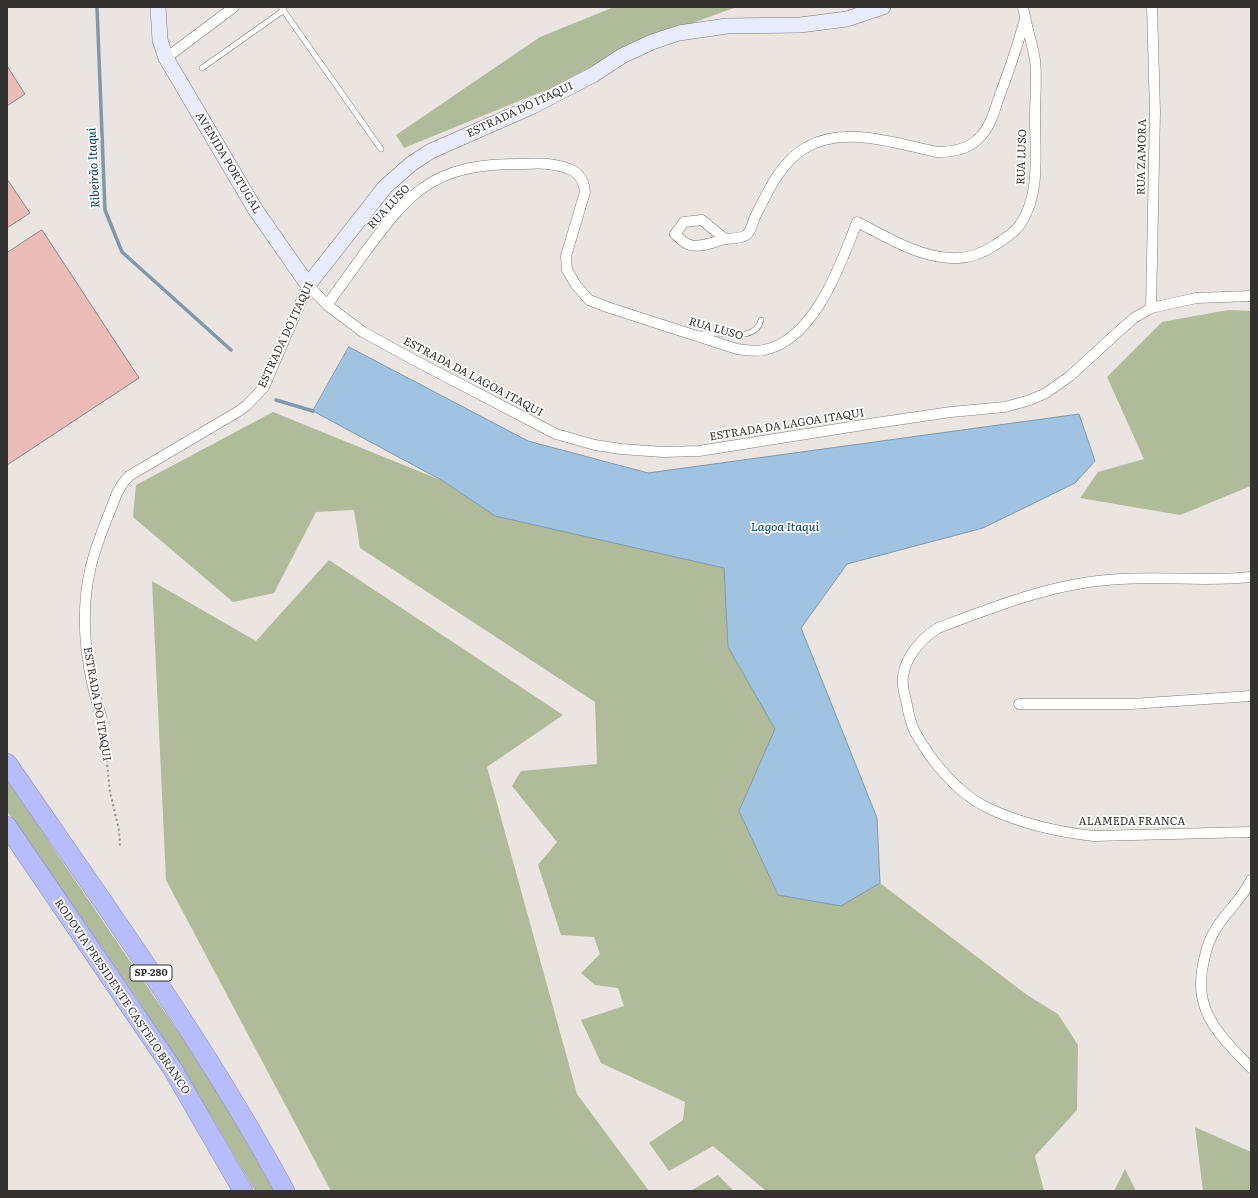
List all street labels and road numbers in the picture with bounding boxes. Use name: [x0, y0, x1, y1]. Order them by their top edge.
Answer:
street label: ESTRADA DO ITAQUI: [465, 80, 575, 140]
street label: AVENIDA PORTUGAL: [192, 110, 264, 216]
street label: RUA ZAMORA: [1135, 119, 1149, 195]
street label: RUA LUSO: [1014, 129, 1030, 185]
street label: RUA LUSO: [365, 182, 413, 232]
street label: ESTRADA DO ITAQUI: [256, 280, 316, 390]
street label: RUA LUSO: [687, 315, 745, 343]
street label: ESTRADA DA LAGOA ITAQUI: [401, 335, 545, 419]
street label: ESTRADA DA LAGOA ITAQUI: [709, 406, 865, 444]
street label: ESTRADA DO ITAQUI: [80, 646, 114, 762]
street label: ALAMEDA FRANCA: [1079, 815, 1185, 829]
street label: RODOVIA PRESIDENTE CASTELO BRANCO: [51, 897, 193, 1097]
road number: SP-280: [130, 965, 172, 981]

